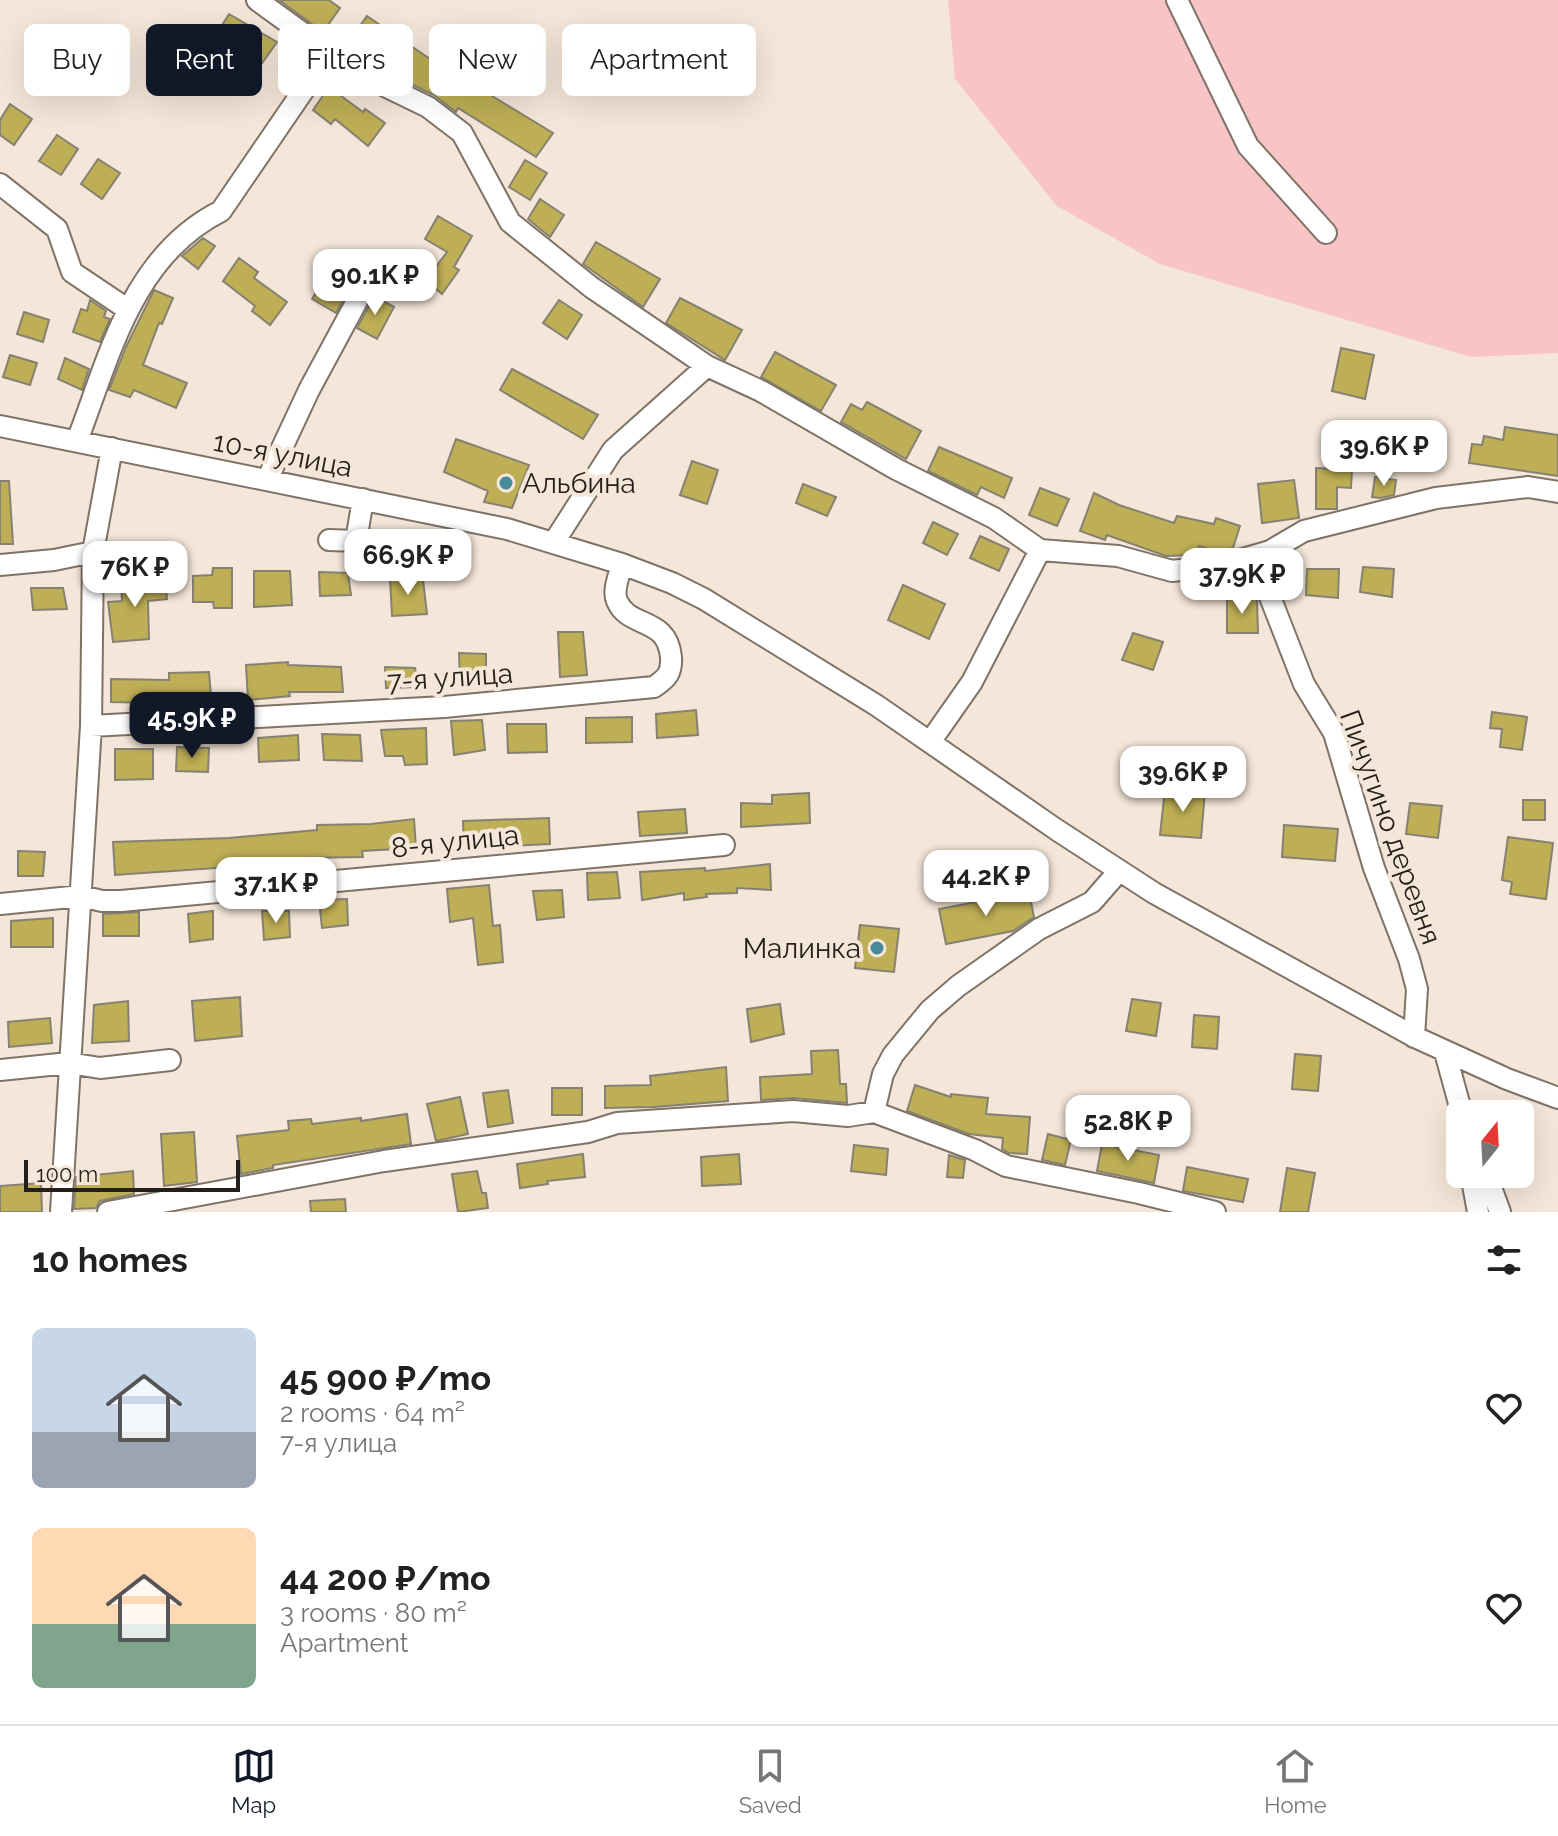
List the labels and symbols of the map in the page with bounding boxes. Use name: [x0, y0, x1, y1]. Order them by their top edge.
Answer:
pin: 90.1K ₽: [301, 249, 449, 317]
pin: 39.6K ₽: [1310, 420, 1458, 488]
street label: 10-я улица: [211, 425, 355, 484]
place label: Альбина: [522, 467, 636, 500]
marker: Альбина: [497, 474, 515, 492]
pin: 66.9K ₽: [334, 529, 482, 597]
pin: 76K ₽: [79, 541, 191, 609]
pin: 37.9K ₽: [1168, 548, 1316, 616]
street label: 7-я улица: [386, 657, 514, 698]
pin: 45.9K ₽: [118, 692, 266, 760]
street label: Пичугино деревня: [1333, 706, 1448, 949]
pin: 39.6K ₽: [1109, 746, 1257, 814]
street label: 8-я улица: [389, 818, 521, 865]
pin: 44.2K ₽: [912, 850, 1060, 918]
pin: 37.1K ₽: [202, 857, 350, 925]
place label: Малинка: [743, 932, 861, 965]
marker: Малинка: [868, 939, 886, 957]
pin: 52.8K ₽: [1054, 1095, 1202, 1163]
north arrow: [1446, 1100, 1534, 1188]
scale bar: [24, 1156, 240, 1192]

